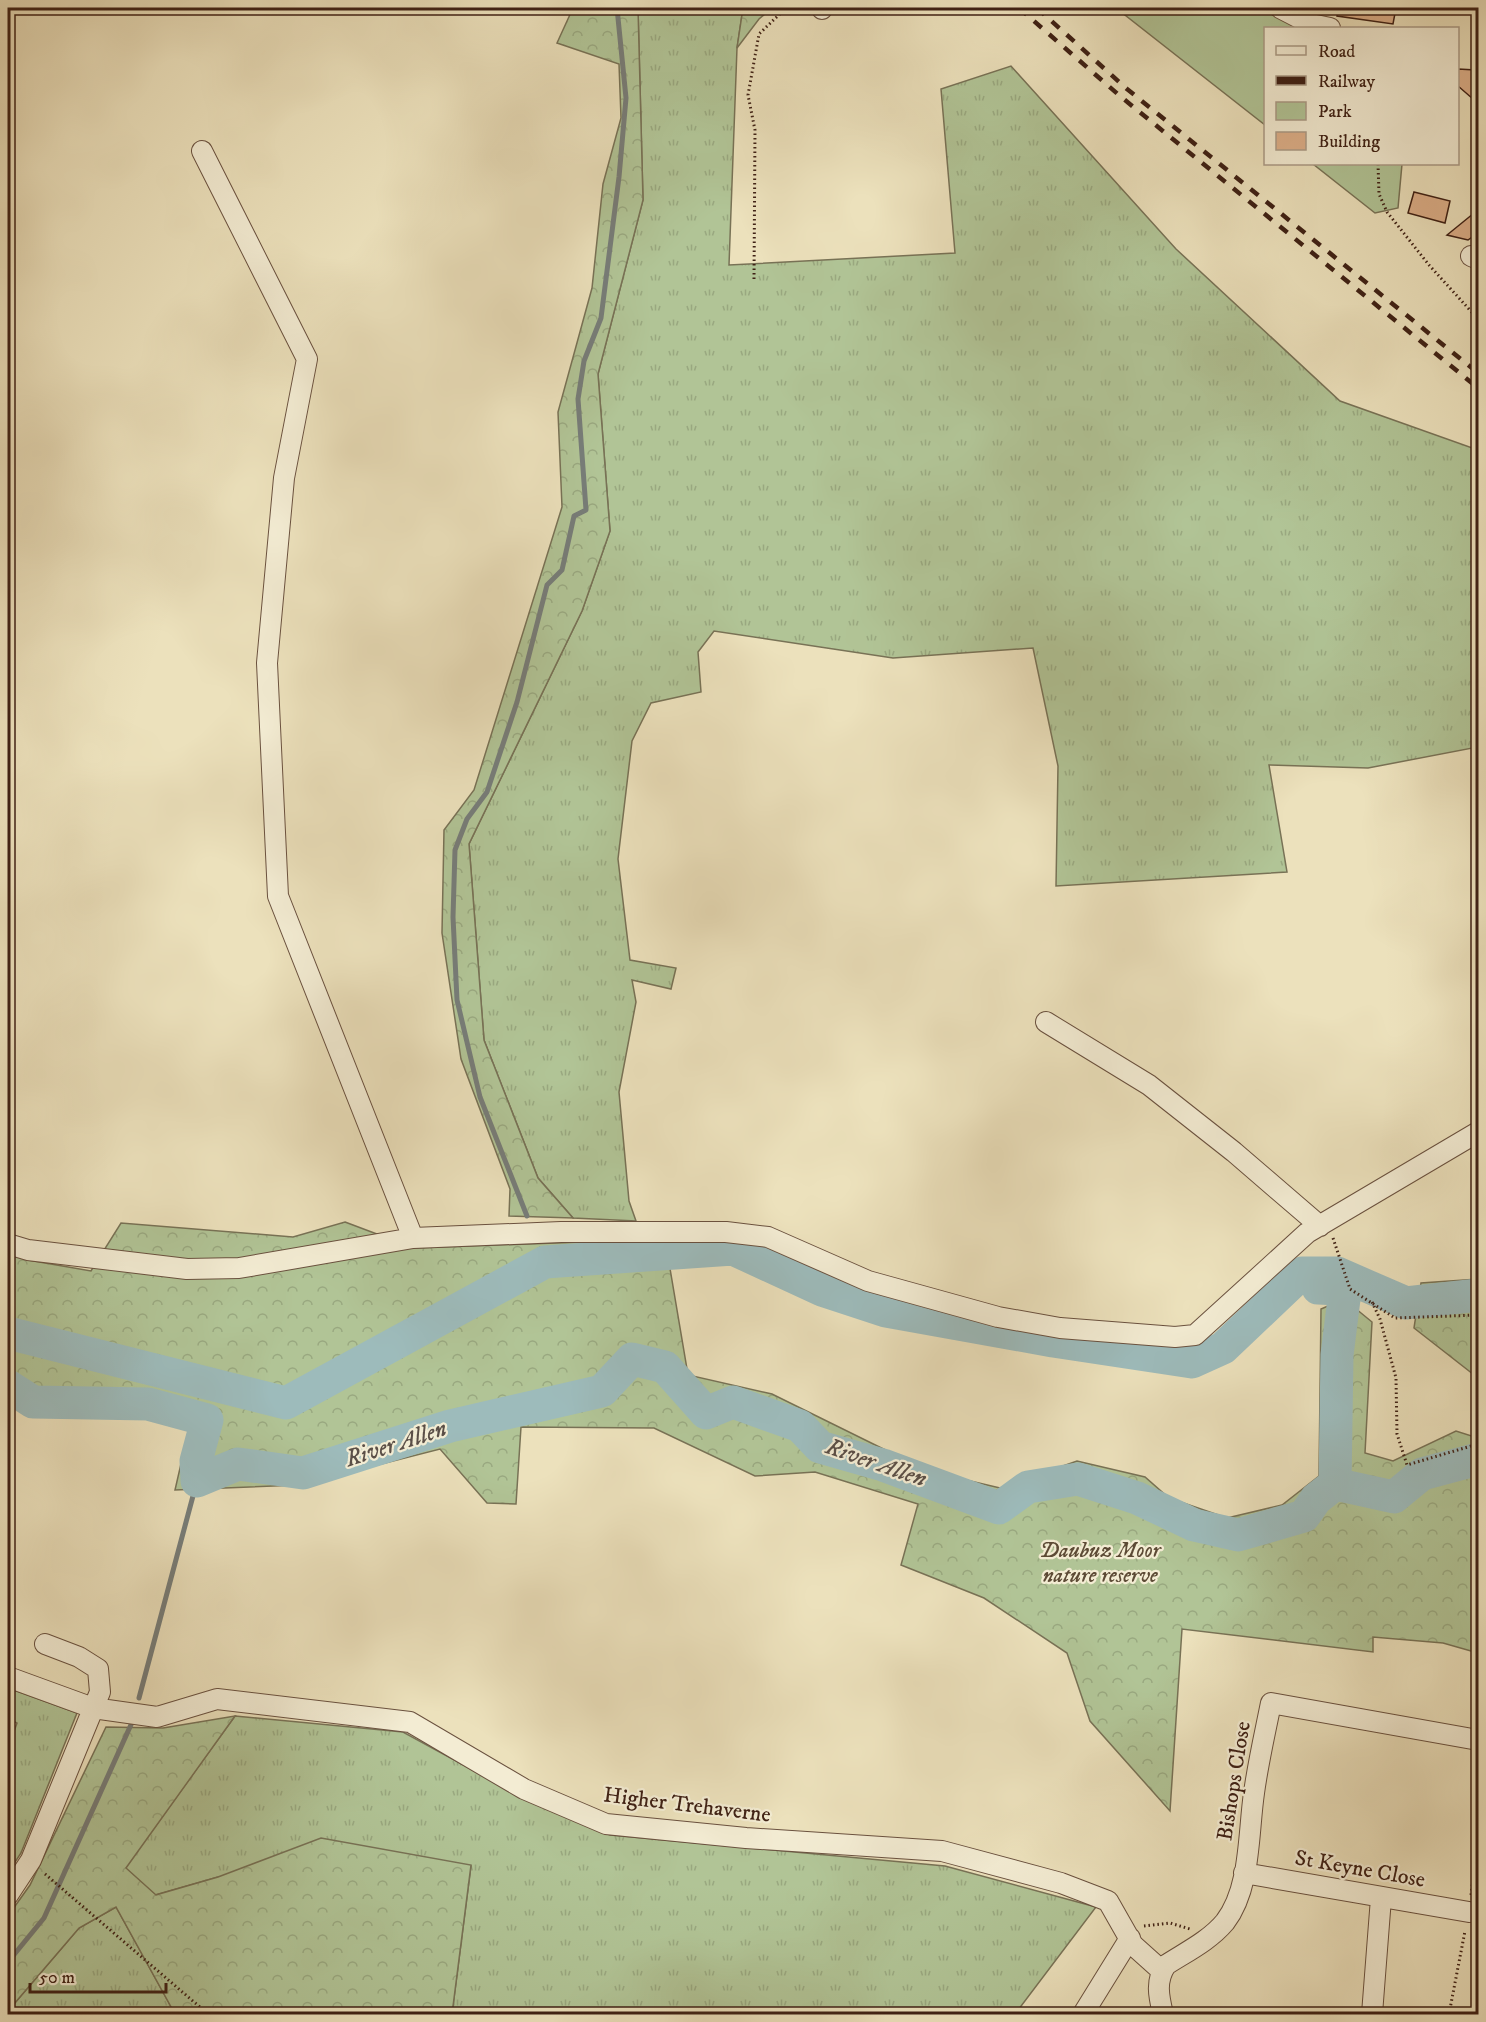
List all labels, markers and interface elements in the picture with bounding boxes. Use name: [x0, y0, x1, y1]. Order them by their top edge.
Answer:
legend: [1264, 27, 1459, 165]
text: Road: [1318, 41, 1355, 63]
text: Railway: [1318, 71, 1376, 93]
text: Park: [1318, 101, 1352, 123]
text: Building: [1318, 131, 1380, 153]
water label: River Allen: [341, 1414, 450, 1475]
water label: River Allen: [821, 1431, 930, 1494]
park label: Daubuz Moor nature reserve: [1040, 1537, 1163, 1589]
street label: Bishops Close: [1211, 1719, 1257, 1843]
street label: Higher Trehaverne: [602, 1781, 772, 1829]
street label: St Keyne Close: [1293, 1844, 1427, 1894]
scale bar: [30, 1956, 166, 1994]
text: 50 m: [39, 1967, 75, 1989]

